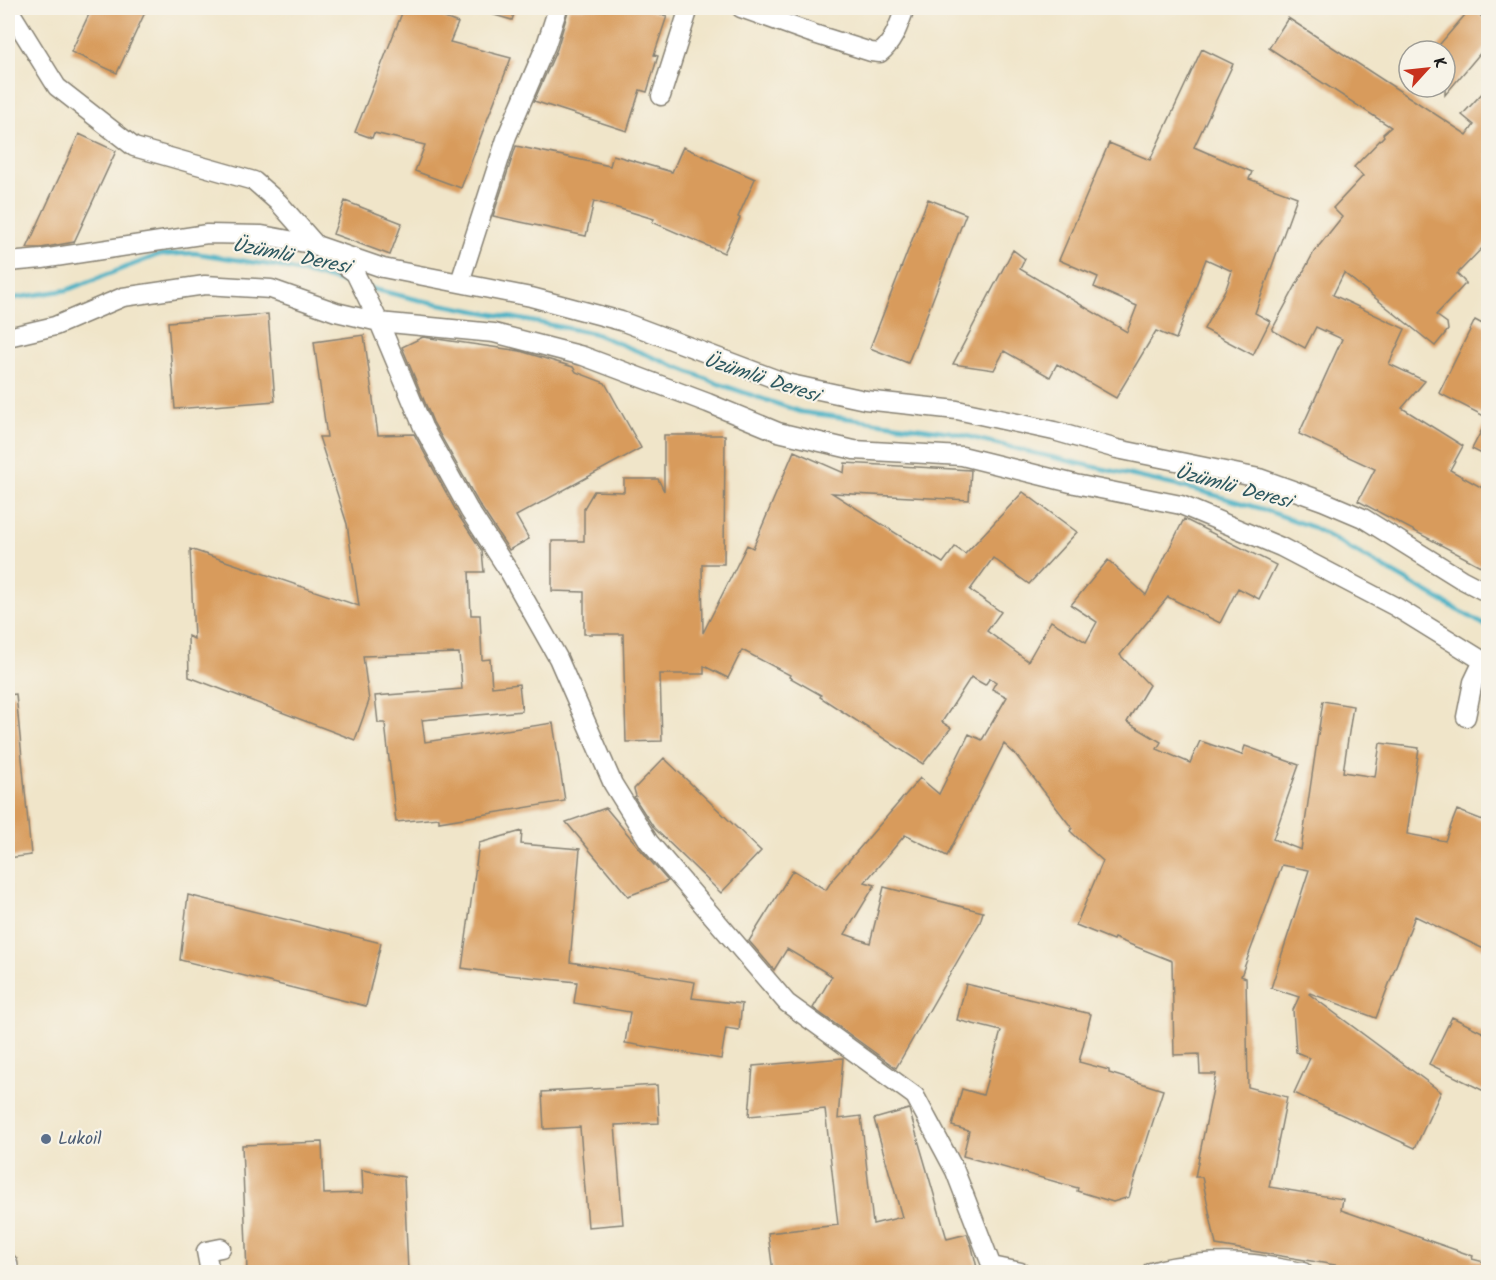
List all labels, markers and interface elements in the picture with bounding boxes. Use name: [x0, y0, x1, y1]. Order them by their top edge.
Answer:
north arrow: [1397, 39, 1457, 99]
text: K: [1426, 53, 1453, 73]
water label: Üzümlü Deresi: [229, 230, 357, 285]
water label: Üzümlü Deresi: [699, 345, 827, 414]
water label: Üzümlü Deresi: [1171, 457, 1299, 520]
place label: Lukoil: [58, 1125, 102, 1154]
marker: Lukoil: [39, 1132, 53, 1146]

